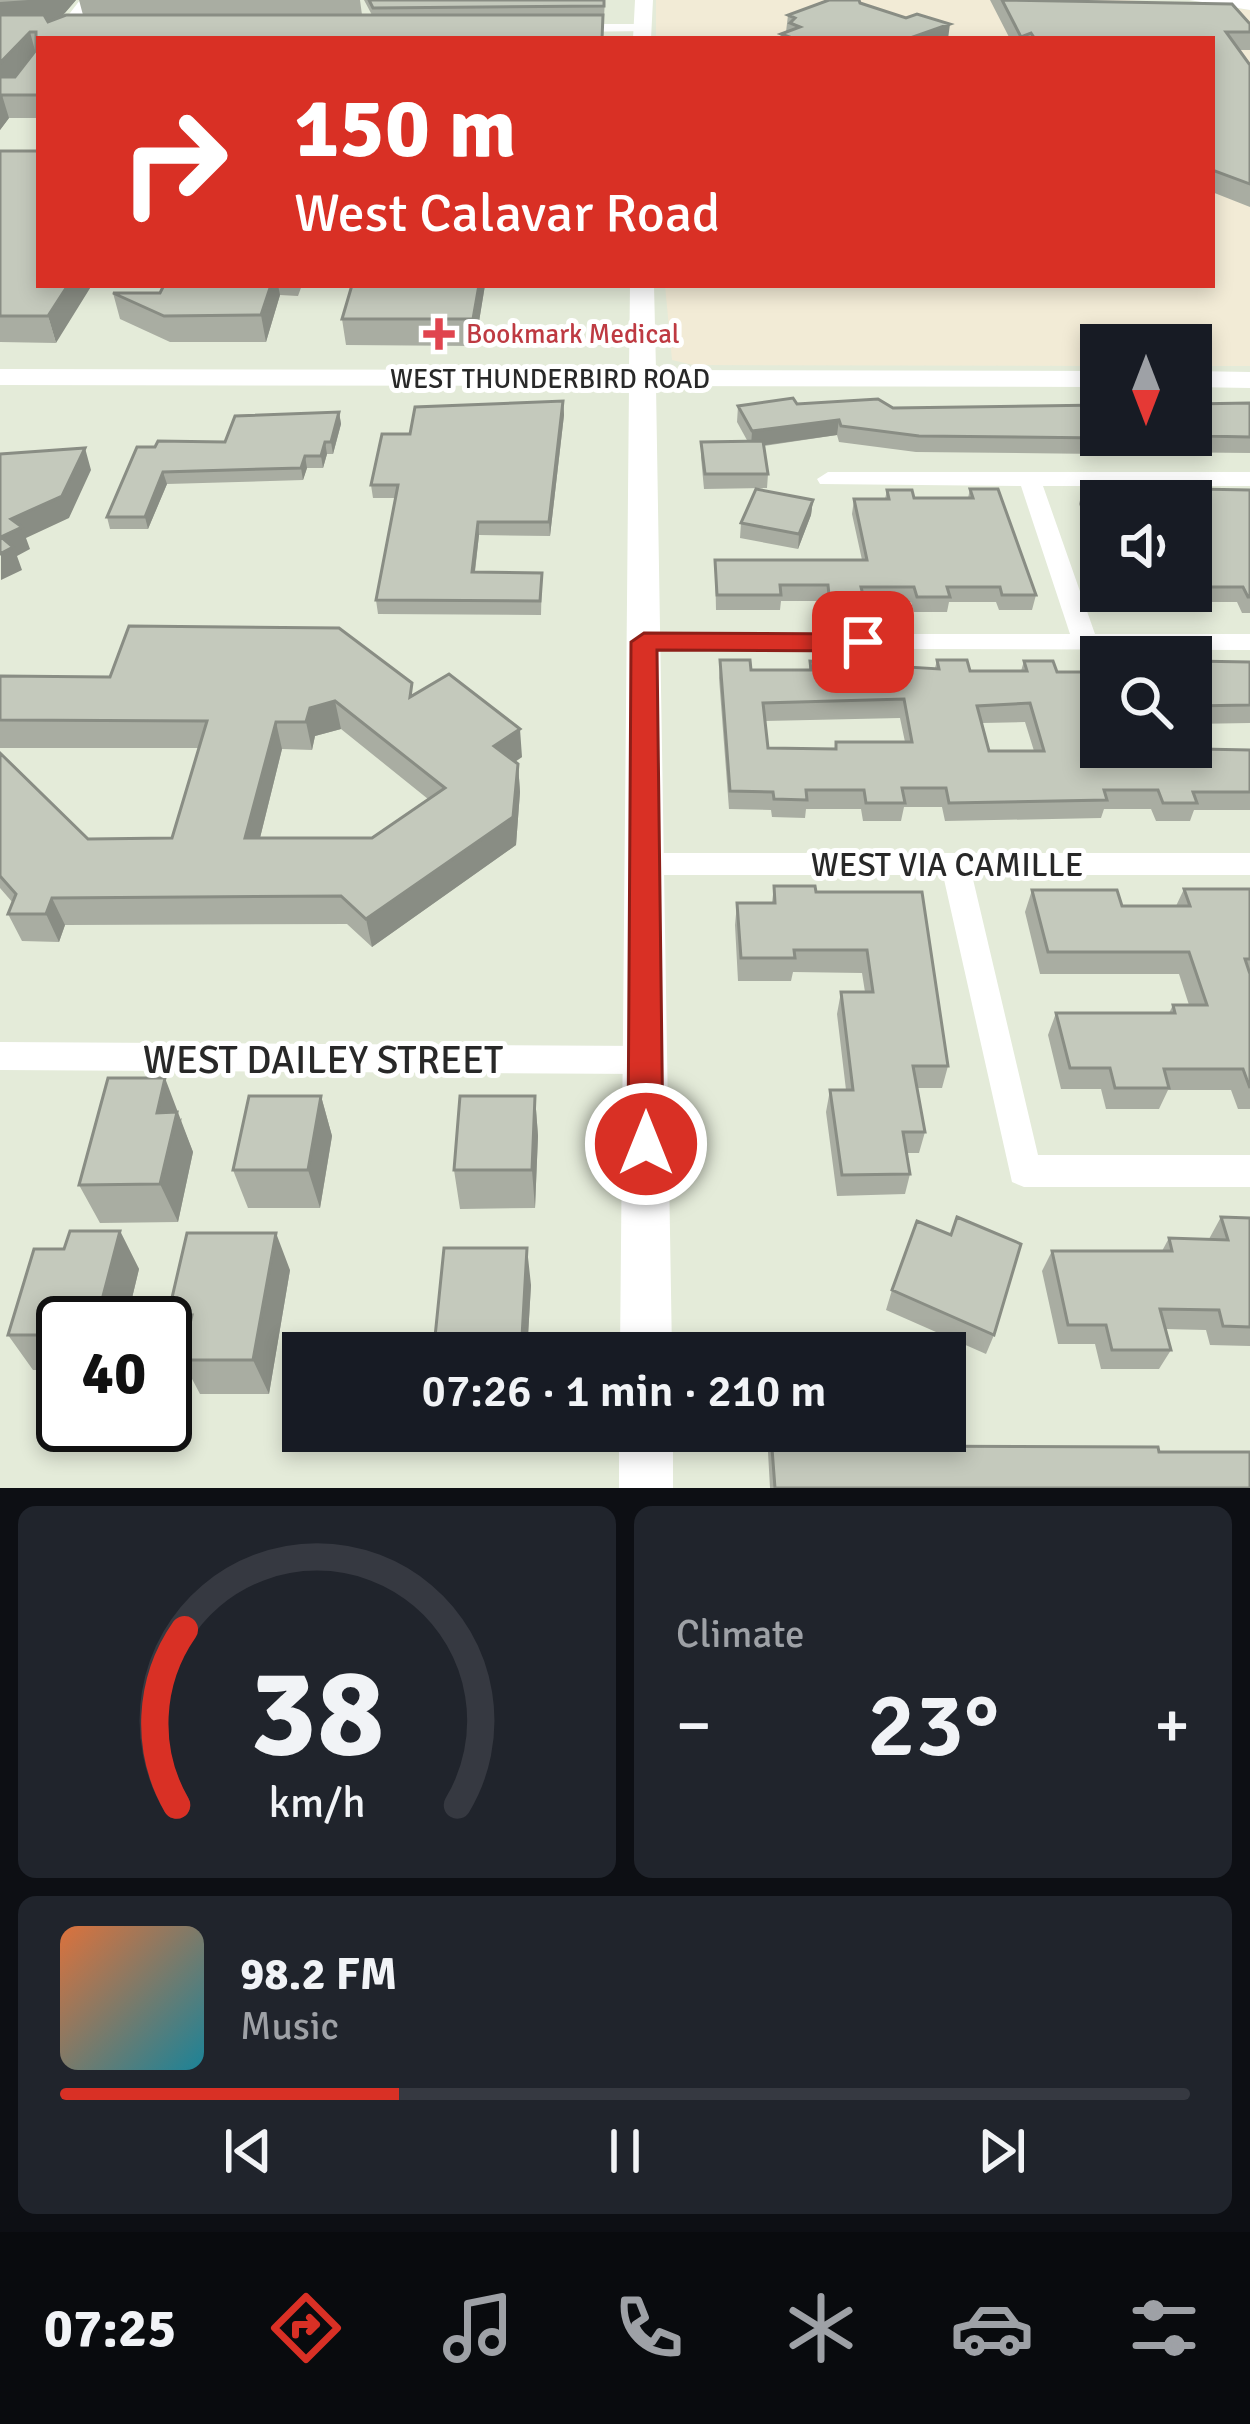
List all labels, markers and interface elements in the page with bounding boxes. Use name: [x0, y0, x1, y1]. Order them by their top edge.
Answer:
text: 150 m: [294, 77, 516, 181]
icon: right: [96, 84, 252, 240]
text: West Calavar Road: [294, 180, 721, 247]
marker: Bookmark Medical: [423, 318, 455, 350]
place label: Bookmark Medical: [466, 318, 680, 351]
north arrow: [1080, 324, 1212, 456]
map controls: [1080, 324, 1212, 768]
street label: WEST THUNDERBIRD ROAD: [390, 363, 710, 396]
button: sound: [1080, 480, 1212, 612]
pin: [812, 591, 914, 693]
icon: arrive: [830, 609, 896, 675]
button: search: [1080, 636, 1212, 768]
street label: WEST VIA CAMILLE: [811, 845, 1083, 886]
street label: WEST DAILEY STREET: [143, 1036, 503, 1084]
position arrow: [583, 1081, 709, 1207]
speed limit sign: 40: [36, 1296, 192, 1452]
text: 07:26 · 1 min · 210 m: [422, 1364, 826, 1419]
text: Climate: [676, 1610, 805, 1658]
text: 38: [250, 1637, 384, 1790]
text: 23°: [867, 1670, 999, 1781]
text: −: [676, 1685, 712, 1766]
text: +: [1154, 1685, 1190, 1766]
text: km/h: [268, 1777, 366, 1830]
text: 98.2 FM: [240, 1947, 397, 2002]
text: Music: [240, 2002, 339, 2050]
icon: previous: [215, 2118, 281, 2184]
icon: pause: [592, 2118, 658, 2184]
icon: next: [969, 2118, 1035, 2184]
icon: directions: [264, 2286, 348, 2370]
icon: music: [436, 2286, 520, 2370]
icon: phone: [607, 2286, 691, 2370]
icon: climate: [779, 2286, 863, 2370]
icon: car: [950, 2286, 1034, 2370]
icon: filters: [1122, 2286, 1206, 2370]
text: 07:25: [44, 2295, 176, 2362]

